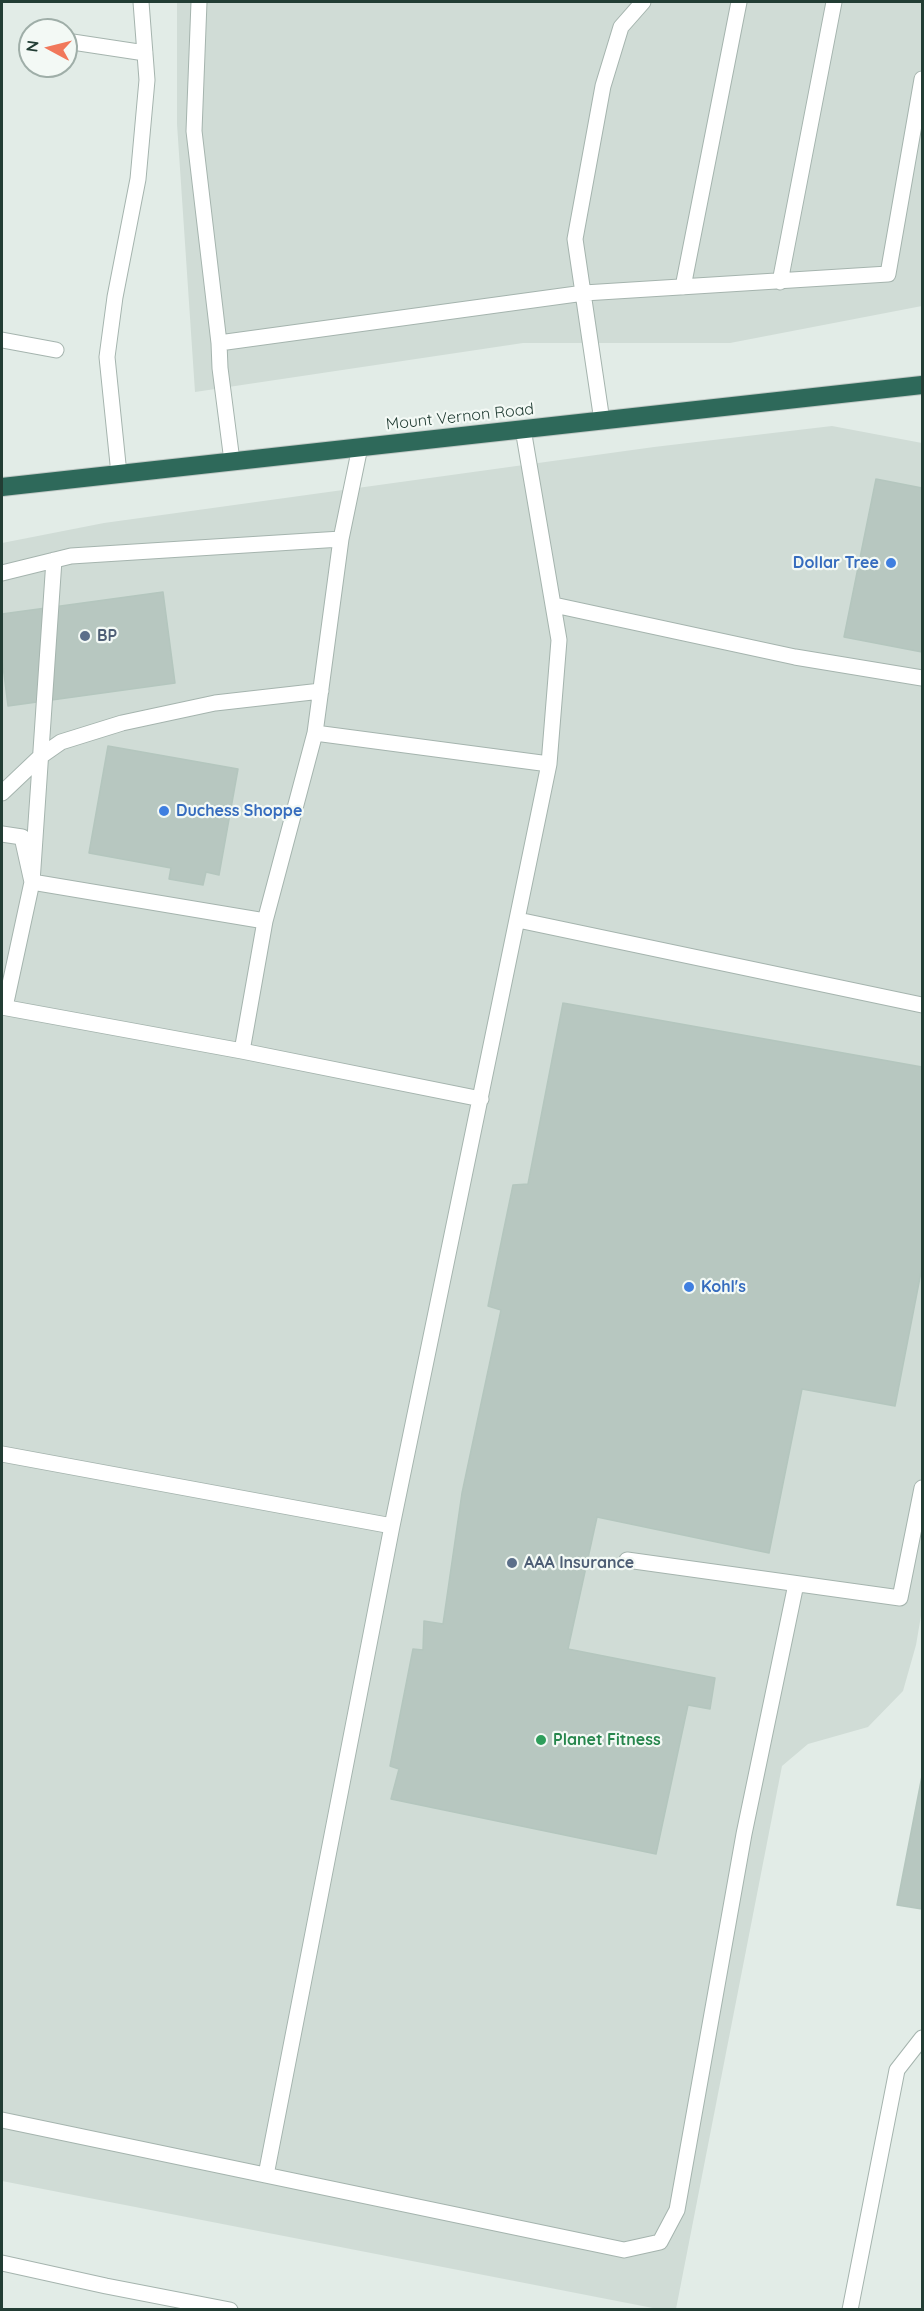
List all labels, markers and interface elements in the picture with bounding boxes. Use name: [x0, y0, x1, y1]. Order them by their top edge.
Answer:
north arrow: [18, 18, 78, 78]
text: N: [21, 39, 43, 53]
street label: Mount Vernon Road: [385, 400, 535, 434]
place label: Dollar Tree: [793, 553, 879, 573]
marker: Dollar Tree: [884, 556, 898, 570]
place label: BP: [97, 626, 117, 646]
marker: BP: [78, 629, 92, 643]
place label: Duchess Shoppe: [176, 801, 302, 821]
marker: Duchess Shoppe: [157, 804, 171, 818]
place label: Kohl's: [701, 1277, 746, 1297]
marker: Kohl's: [682, 1280, 696, 1294]
place label: AAA Insurance: [524, 1553, 634, 1573]
marker: AAA Insurance: [505, 1556, 519, 1570]
place label: Planet Fitness: [553, 1730, 661, 1750]
marker: Planet Fitness: [534, 1733, 548, 1747]

